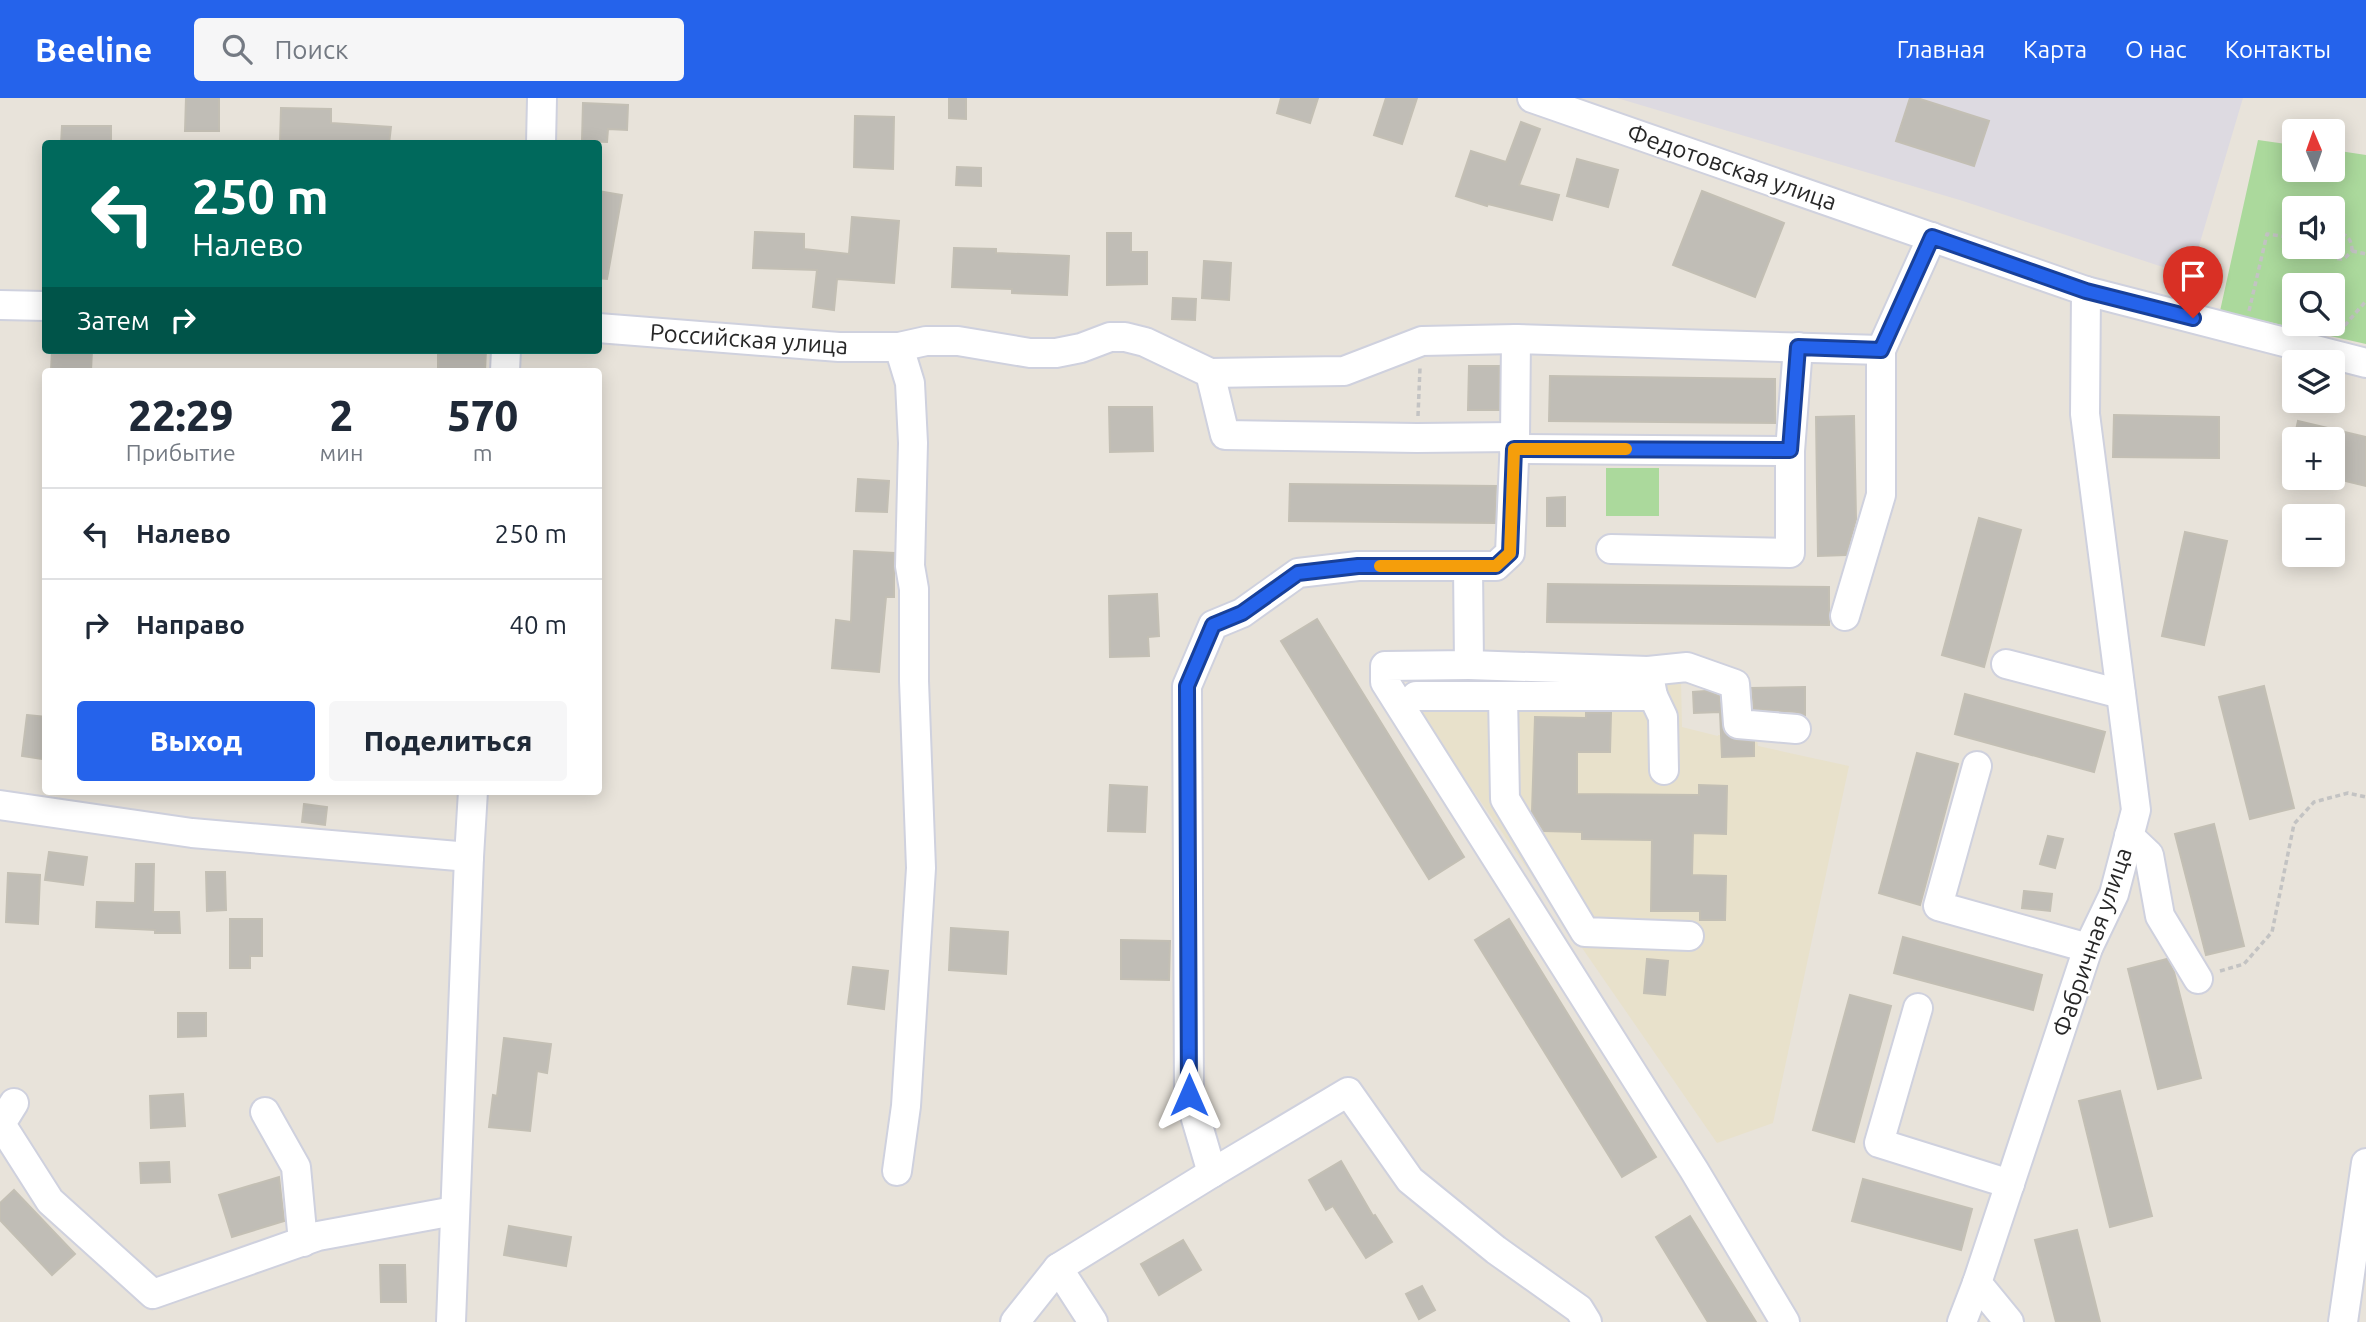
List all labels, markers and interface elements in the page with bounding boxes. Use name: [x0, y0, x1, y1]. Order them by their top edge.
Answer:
search box: [194, 18, 684, 81]
icon: search: [218, 30, 256, 68]
text: Beeline: [35, 31, 152, 68]
text: Поиск: [274, 35, 348, 64]
text: Главная: [1897, 36, 1985, 63]
text: Карта: [2023, 36, 2087, 63]
text: О нас: [2125, 36, 2187, 63]
text: Контакты: [2225, 36, 2331, 63]
street label: Федотовская улица: [1624, 118, 1840, 216]
north arrow: [2282, 119, 2345, 182]
map controls: [2282, 119, 2345, 567]
icon: left: [77, 168, 168, 259]
text: 250 m: [192, 168, 329, 223]
button: sound: [2282, 196, 2345, 259]
text: Налево: [192, 226, 304, 262]
pin: [2163, 246, 2223, 318]
icon: arrive: [2174, 257, 2212, 295]
button: search: [2282, 273, 2345, 336]
icon: right: [164, 301, 202, 339]
text: Затем: [77, 306, 150, 335]
street label: Российская улица: [649, 319, 849, 359]
button: layers: [2282, 350, 2345, 413]
text: 22:29: [128, 392, 233, 439]
text: 2: [330, 392, 353, 439]
text: 570: [447, 392, 518, 439]
button: +: [2282, 427, 2345, 490]
text: Прибытие: [126, 440, 236, 465]
text: мин: [320, 440, 363, 465]
text: m: [473, 440, 493, 465]
button: −: [2282, 504, 2345, 567]
icon: left: [77, 515, 115, 553]
text: Налево: [136, 519, 231, 548]
text: 250 m: [495, 519, 567, 548]
icon: right: [77, 606, 115, 644]
text: Направо: [136, 610, 245, 639]
text: 40 m: [509, 610, 567, 639]
button: Выход: [77, 701, 315, 781]
button: Поделиться: [329, 701, 567, 781]
street label: Фабричная улица: [2047, 844, 2137, 1040]
position arrow: [1152, 1058, 1226, 1132]

